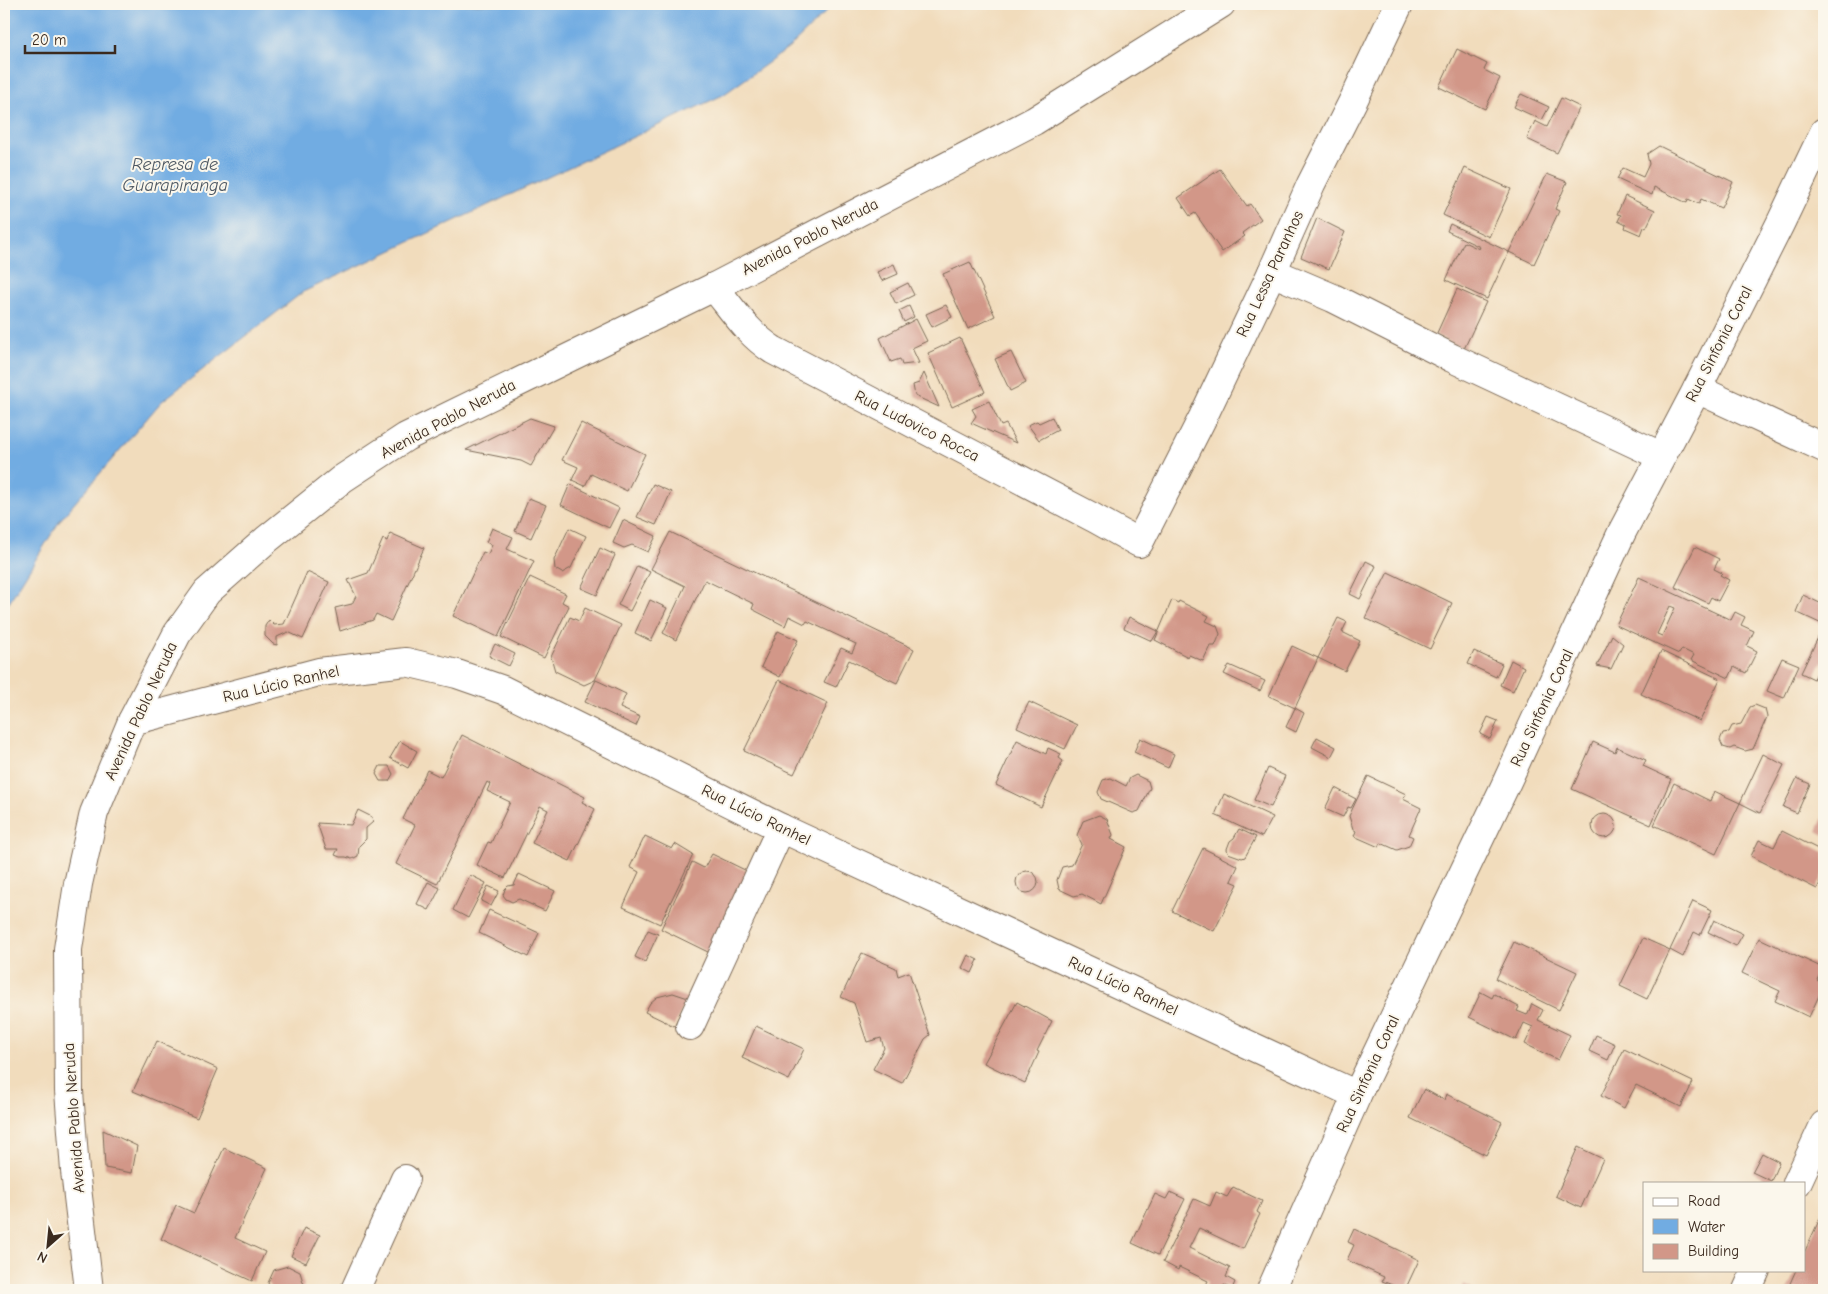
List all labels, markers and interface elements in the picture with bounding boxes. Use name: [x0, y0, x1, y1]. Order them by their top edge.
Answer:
scale bar: [25, 22, 115, 54]
text: 20 m: [32, 31, 66, 49]
water label: Represa de Guarapiranga: [122, 154, 228, 196]
street label: Avenida Pablo Neruda: [739, 195, 881, 279]
street label: Rua Lessa Paranhos: [1233, 208, 1307, 340]
street label: Rua Sinfonia Coral: [1682, 283, 1756, 405]
street label: Avenida Pablo Neruda: [377, 376, 519, 462]
street label: Rua Ludovico Rocca: [852, 387, 982, 465]
street label: Avenida Pablo Neruda: [101, 639, 181, 783]
street label: Rua Sinfonia Coral: [1507, 646, 1577, 770]
street label: Rua Lúcio Ranhel: [221, 662, 341, 706]
street label: Rua Lúcio Ranhel: [699, 781, 813, 849]
street label: Rua Lúcio Ranhel: [1065, 953, 1181, 1019]
street label: Rua Sinfonia Coral: [1333, 1012, 1403, 1136]
street label: Avenida Pablo Neruda: [60, 1042, 88, 1194]
legend: [1643, 1182, 1806, 1272]
text: Road: [1688, 1192, 1720, 1210]
text: Water: [1688, 1218, 1725, 1236]
north arrow: [22, 1222, 72, 1272]
text: Building: [1688, 1242, 1739, 1260]
text: N: [34, 1247, 50, 1267]

